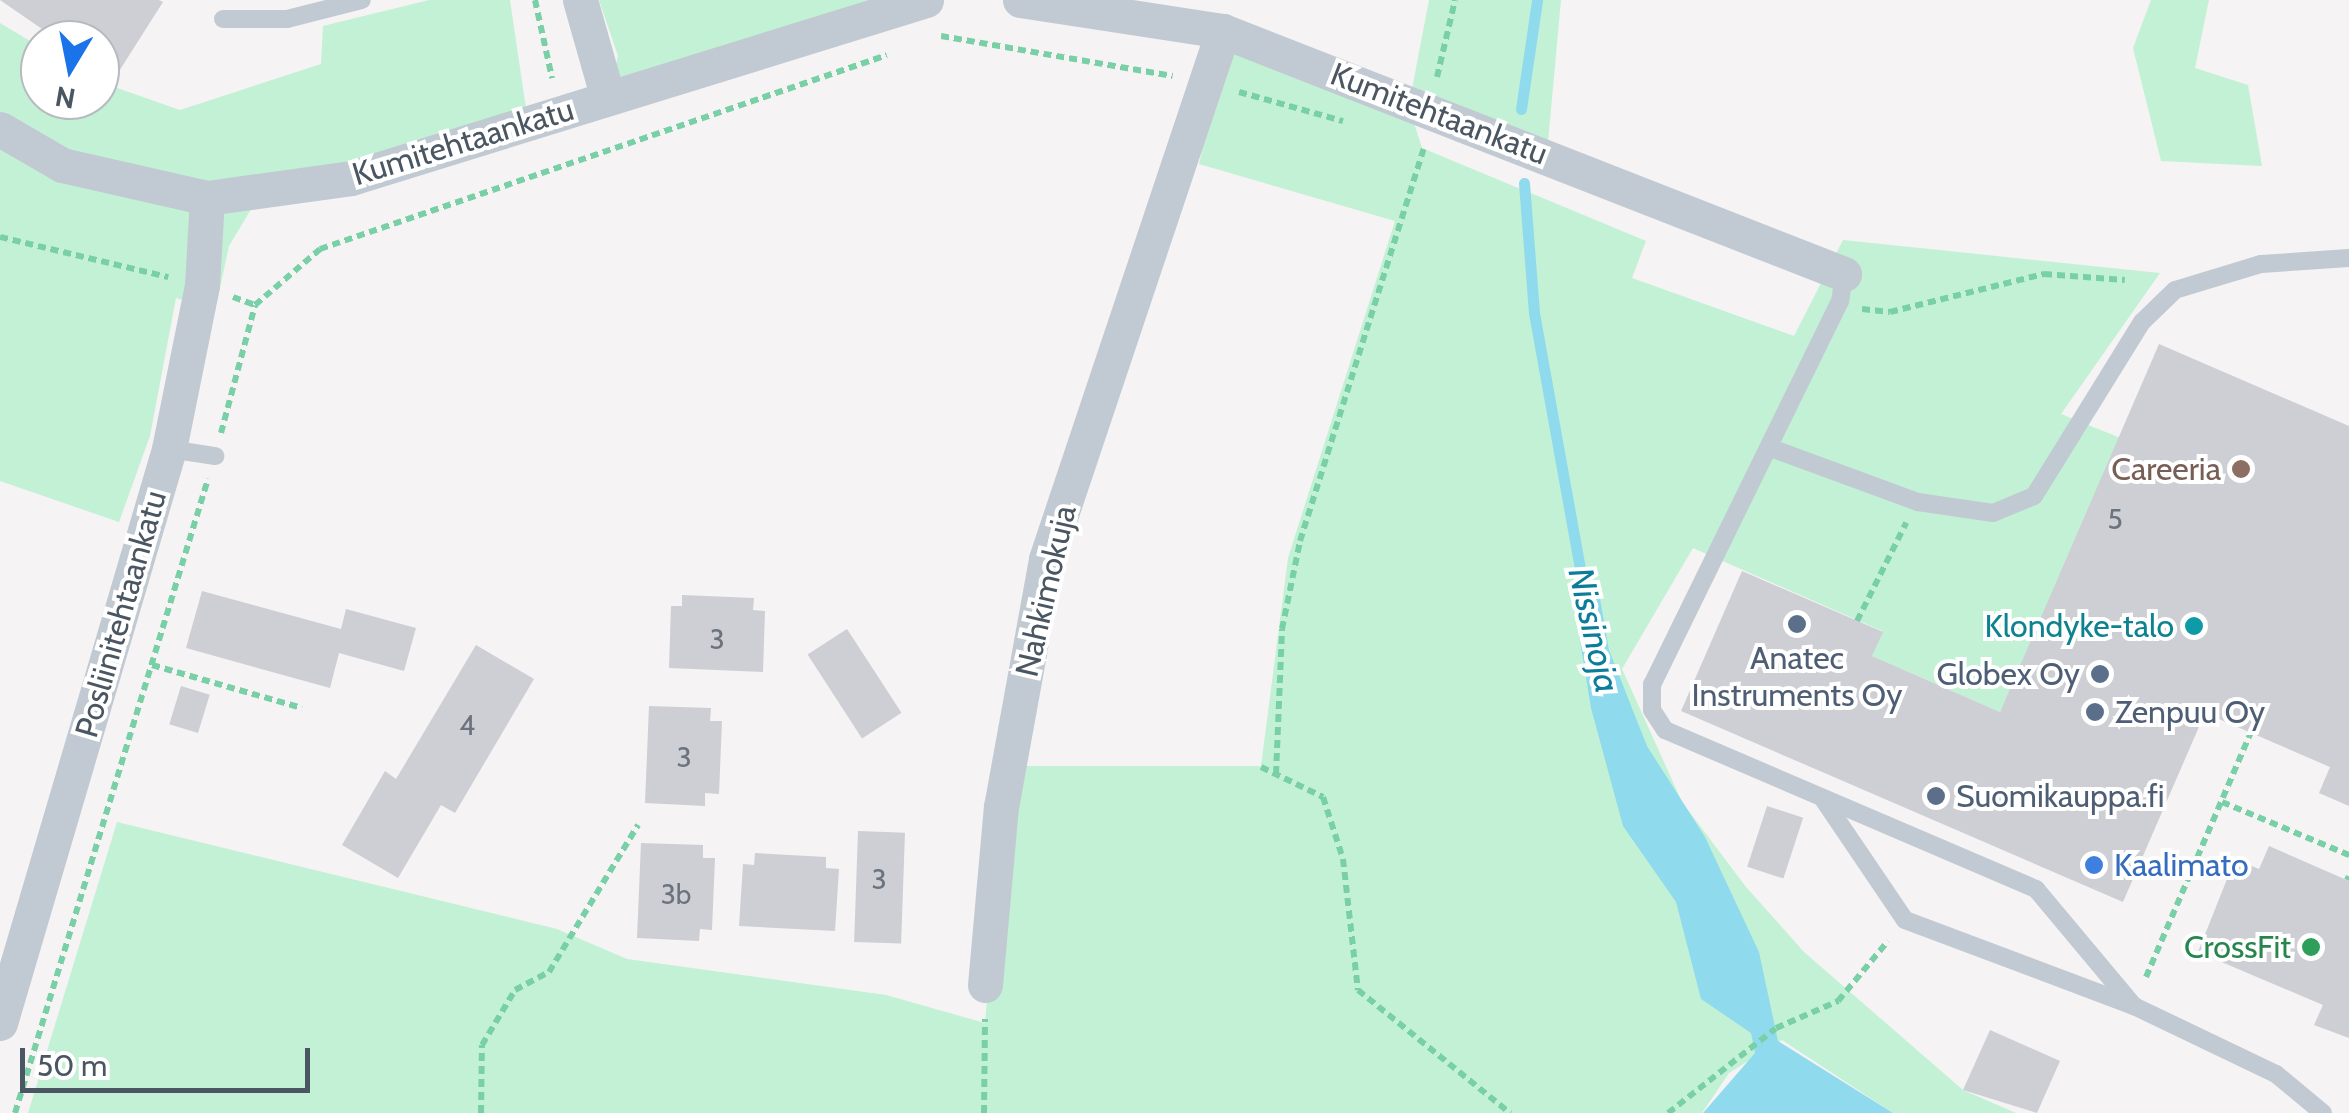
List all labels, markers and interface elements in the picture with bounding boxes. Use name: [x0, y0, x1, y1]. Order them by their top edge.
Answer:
north arrow: [20, 20, 120, 120]
street label: Kumitehtaankatu: [1325, 55, 1553, 173]
text: N: [52, 79, 78, 116]
street label: Kumitehtaankatu: [348, 90, 578, 194]
place label: Careeria: [2111, 450, 2221, 488]
marker: Careeria: [2230, 458, 2252, 480]
street label: Posliinitehtaankatu: [67, 486, 175, 742]
street label: Nahkimokuja: [1008, 501, 1084, 681]
house number: 5: [2107, 502, 2123, 536]
water label: Nissinoja: [1559, 563, 1629, 697]
place label: Klondyke-talo: [1985, 607, 2174, 645]
marker: Anatec Instruments Oy: [1786, 613, 1808, 635]
marker: Klondyke-talo: [2183, 615, 2205, 637]
house number: 3: [709, 622, 725, 656]
place label: Anatec Instruments Oy: [1692, 640, 1902, 715]
place label: Globex Oy: [1937, 655, 2080, 693]
marker: Globex Oy: [2089, 663, 2111, 685]
place label: Zenpuu Oy: [2115, 693, 2265, 731]
marker: Zenpuu Oy: [2084, 701, 2106, 723]
house number: 4: [459, 708, 475, 742]
house number: 3: [676, 740, 692, 774]
place label: Suomikauppa.fi: [1956, 777, 2165, 815]
marker: Suomikauppa.fi: [1925, 785, 1947, 807]
place label: Kaalimato: [2114, 846, 2249, 884]
marker: Kaalimato: [2083, 854, 2105, 876]
house number: 3: [871, 862, 887, 896]
house number: 3b: [661, 877, 691, 911]
place label: CrossFit: [2184, 928, 2291, 966]
marker: CrossFit: [2300, 936, 2322, 958]
scale bar: [25, 1028, 315, 1090]
text: 50 m: [37, 1047, 107, 1084]

